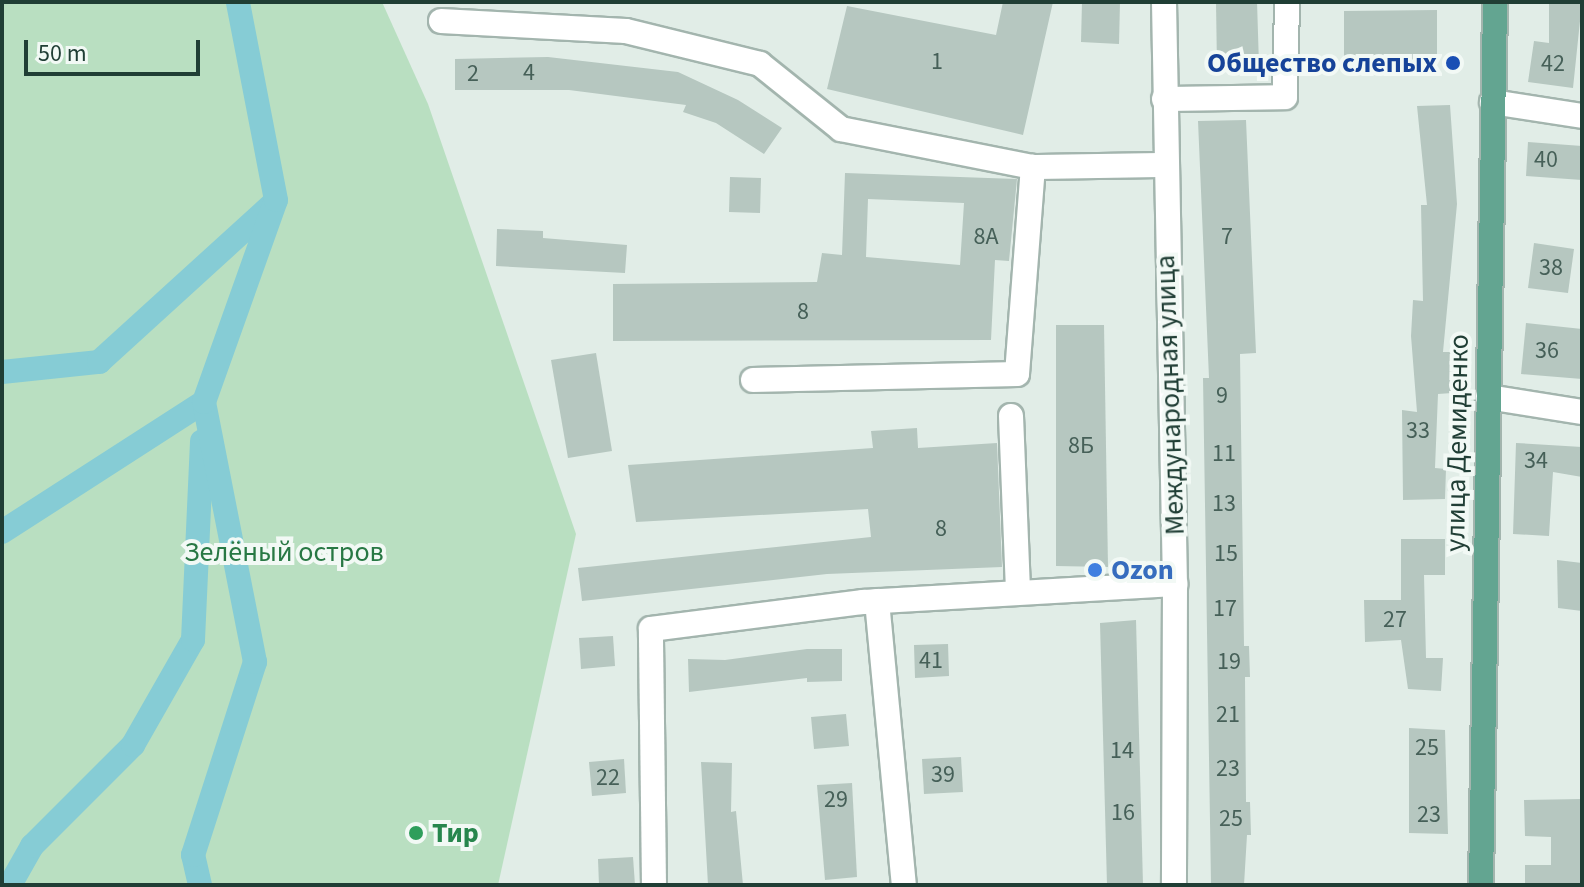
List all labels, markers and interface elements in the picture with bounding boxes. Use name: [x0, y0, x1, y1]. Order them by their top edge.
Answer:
scale bar: [28, 24, 204, 74]
text: 50 m: [38, 36, 87, 71]
place label: Общество слепых: [1207, 46, 1437, 80]
house number: 1: [931, 48, 943, 76]
house number: 42: [1541, 50, 1565, 78]
marker: Общество слепых: [1444, 54, 1462, 72]
house number: 4: [523, 59, 535, 87]
house number: 2: [467, 60, 479, 88]
house number: 40: [1534, 146, 1558, 174]
house number: 8А: [974, 223, 998, 251]
house number: 7: [1221, 223, 1233, 251]
street label: Международная улица: [1148, 254, 1192, 536]
house number: 38: [1539, 254, 1563, 282]
house number: 8: [797, 298, 809, 326]
street label: улица Демиденко: [1438, 334, 1476, 552]
house number: 36: [1535, 337, 1559, 365]
house number: 9: [1216, 382, 1228, 410]
house number: 33: [1406, 417, 1430, 445]
house number: 8Б: [1068, 432, 1094, 460]
house number: 11: [1212, 440, 1236, 468]
house number: 34: [1524, 447, 1548, 475]
house number: 13: [1212, 490, 1236, 518]
house number: 8: [935, 515, 947, 543]
park label: Зелёный остров: [184, 535, 384, 569]
house number: 15: [1214, 540, 1238, 568]
place label: Ozon: [1111, 553, 1174, 587]
marker: Ozon: [1086, 561, 1104, 579]
house number: 17: [1213, 595, 1237, 623]
house number: 27: [1383, 606, 1407, 634]
house number: 41: [919, 647, 943, 675]
house number: 19: [1217, 648, 1241, 676]
house number: 21: [1216, 701, 1240, 729]
house number: 25: [1415, 734, 1439, 762]
house number: 14: [1110, 737, 1134, 765]
house number: 23: [1216, 755, 1240, 783]
house number: 39: [931, 761, 955, 789]
house number: 22: [596, 764, 620, 792]
house number: 29: [824, 786, 848, 814]
house number: 16: [1111, 799, 1135, 827]
house number: 23: [1417, 801, 1441, 829]
house number: 25: [1219, 805, 1243, 833]
place label: Тир: [432, 816, 479, 850]
marker: Тир: [407, 824, 425, 842]

